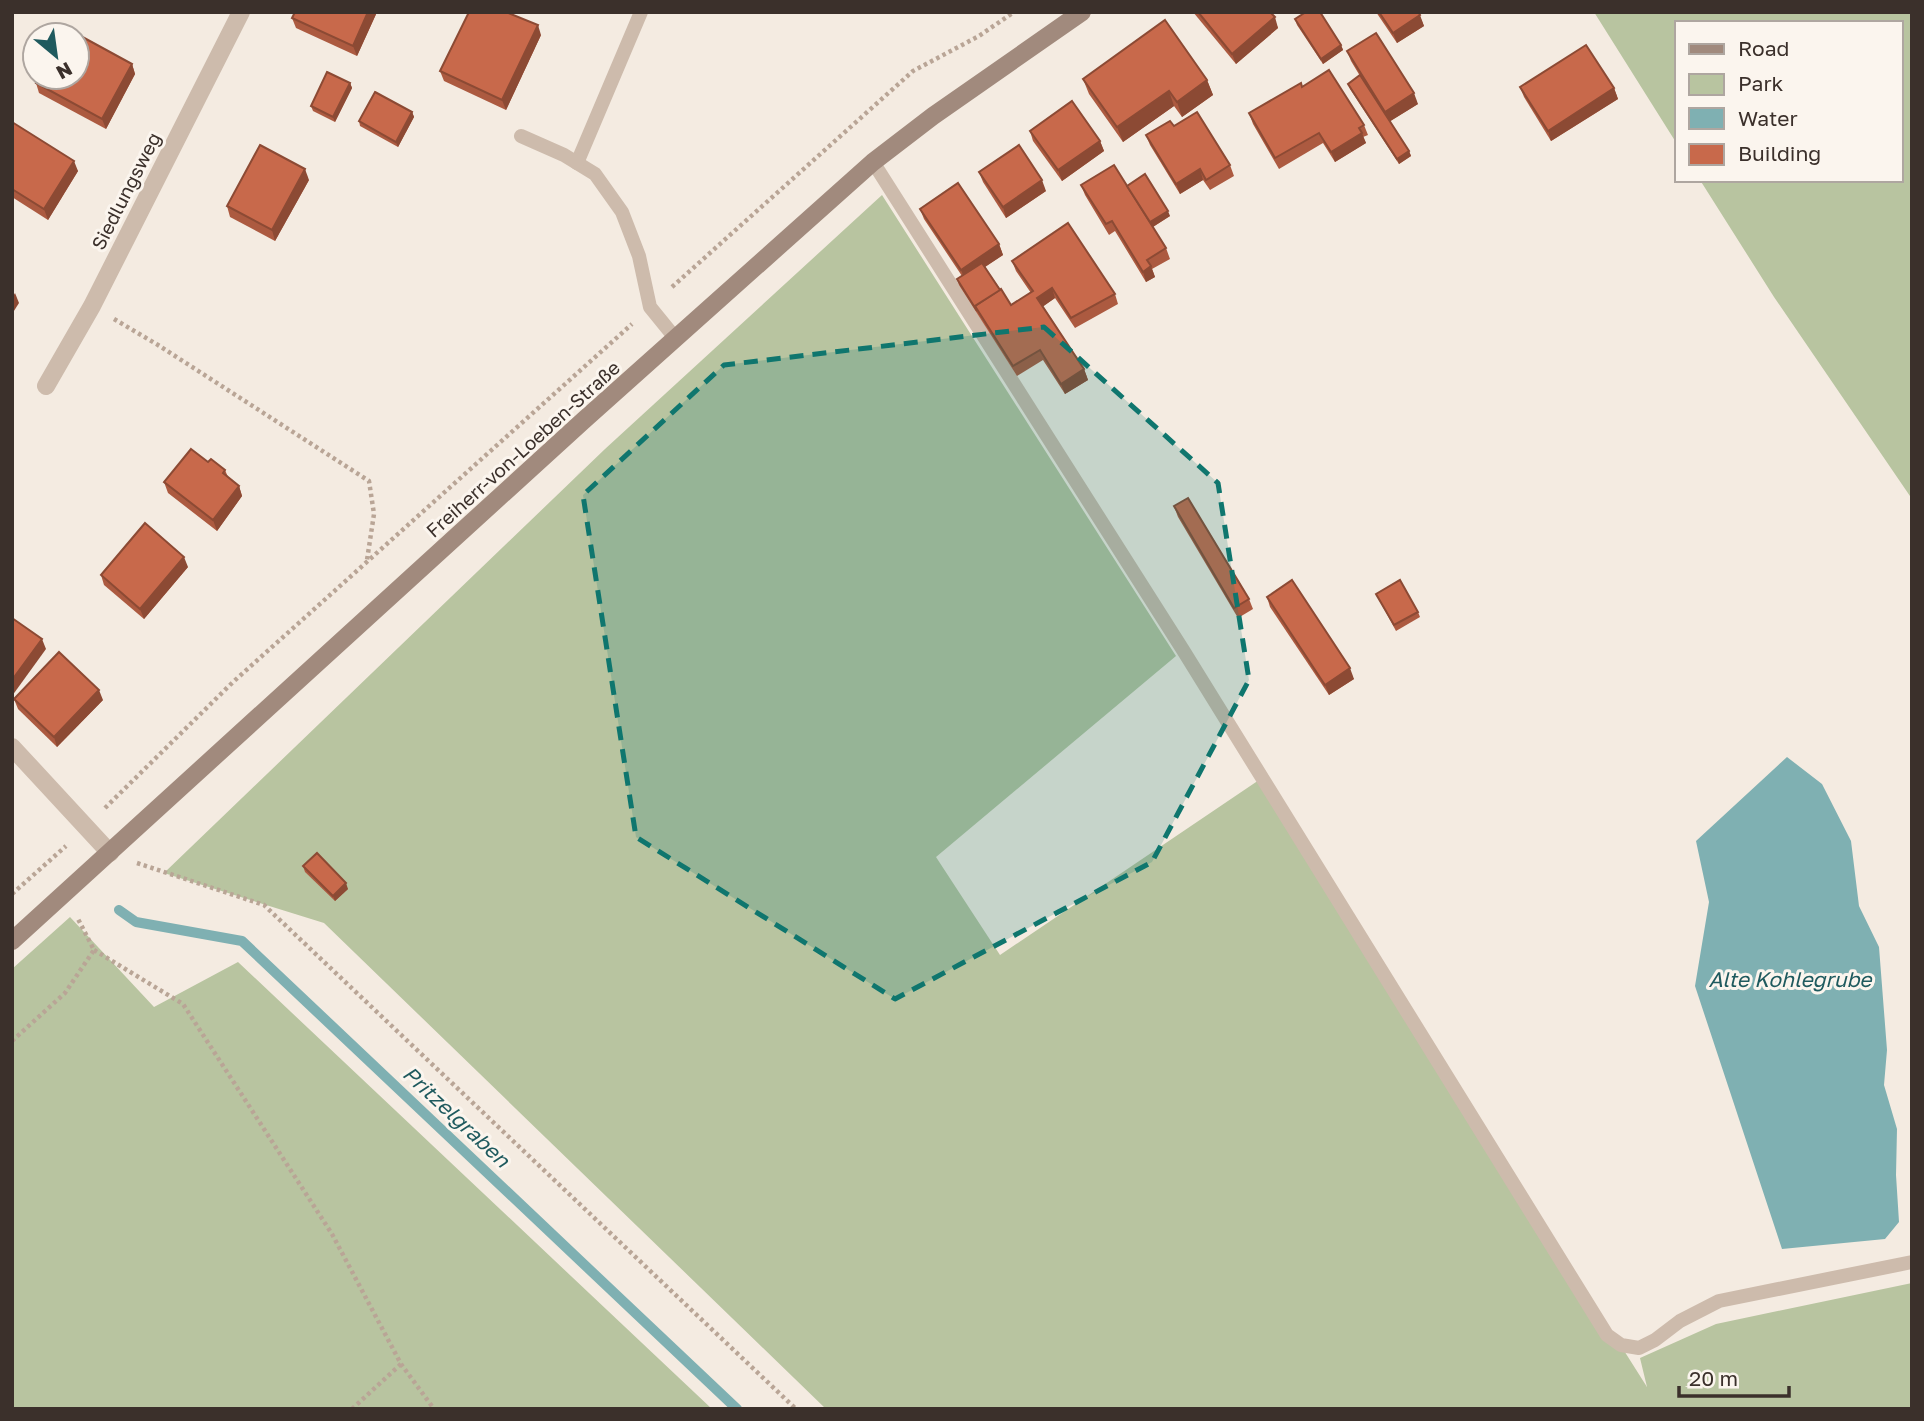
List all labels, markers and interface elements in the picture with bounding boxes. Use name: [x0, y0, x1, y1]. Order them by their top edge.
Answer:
north arrow: [21, 21, 91, 91]
legend: [1675, 21, 1903, 182]
text: Road: [1738, 35, 1789, 61]
text: N: [53, 58, 76, 85]
text: Park: [1738, 70, 1784, 96]
text: Water: [1738, 105, 1798, 131]
street label: Siedlungsweg: [86, 128, 165, 253]
text: Building: [1738, 140, 1821, 166]
street label: Freiherr-von-Loeben-Straße: [421, 356, 624, 542]
water label: Alte Kohlegrube: [1709, 966, 1873, 992]
water label: Pritzelgraben: [398, 1060, 516, 1173]
scale bar: [1679, 1354, 1789, 1398]
text: 20 m: [1689, 1365, 1738, 1391]

